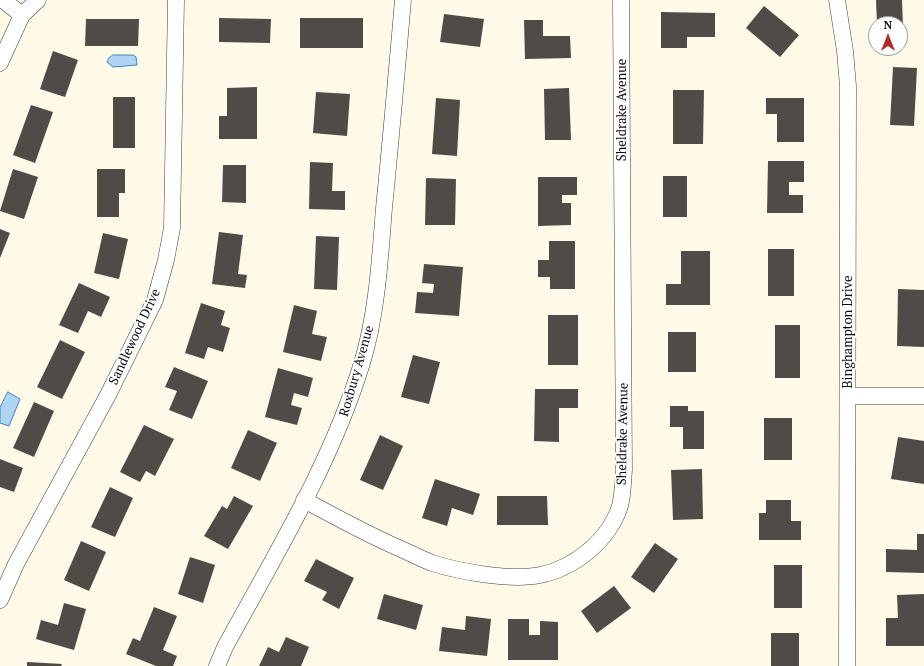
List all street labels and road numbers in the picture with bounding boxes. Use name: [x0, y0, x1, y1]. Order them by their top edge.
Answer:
street label: Sheldrake Avenue: [614, 59, 630, 161]
street label: Binghampton Drive: [840, 276, 856, 388]
street label: Sandlewood Drive: [106, 287, 164, 387]
street label: Roxbury Avenue: [337, 324, 377, 418]
street label: Sheldrake Avenue: [614, 383, 632, 485]

